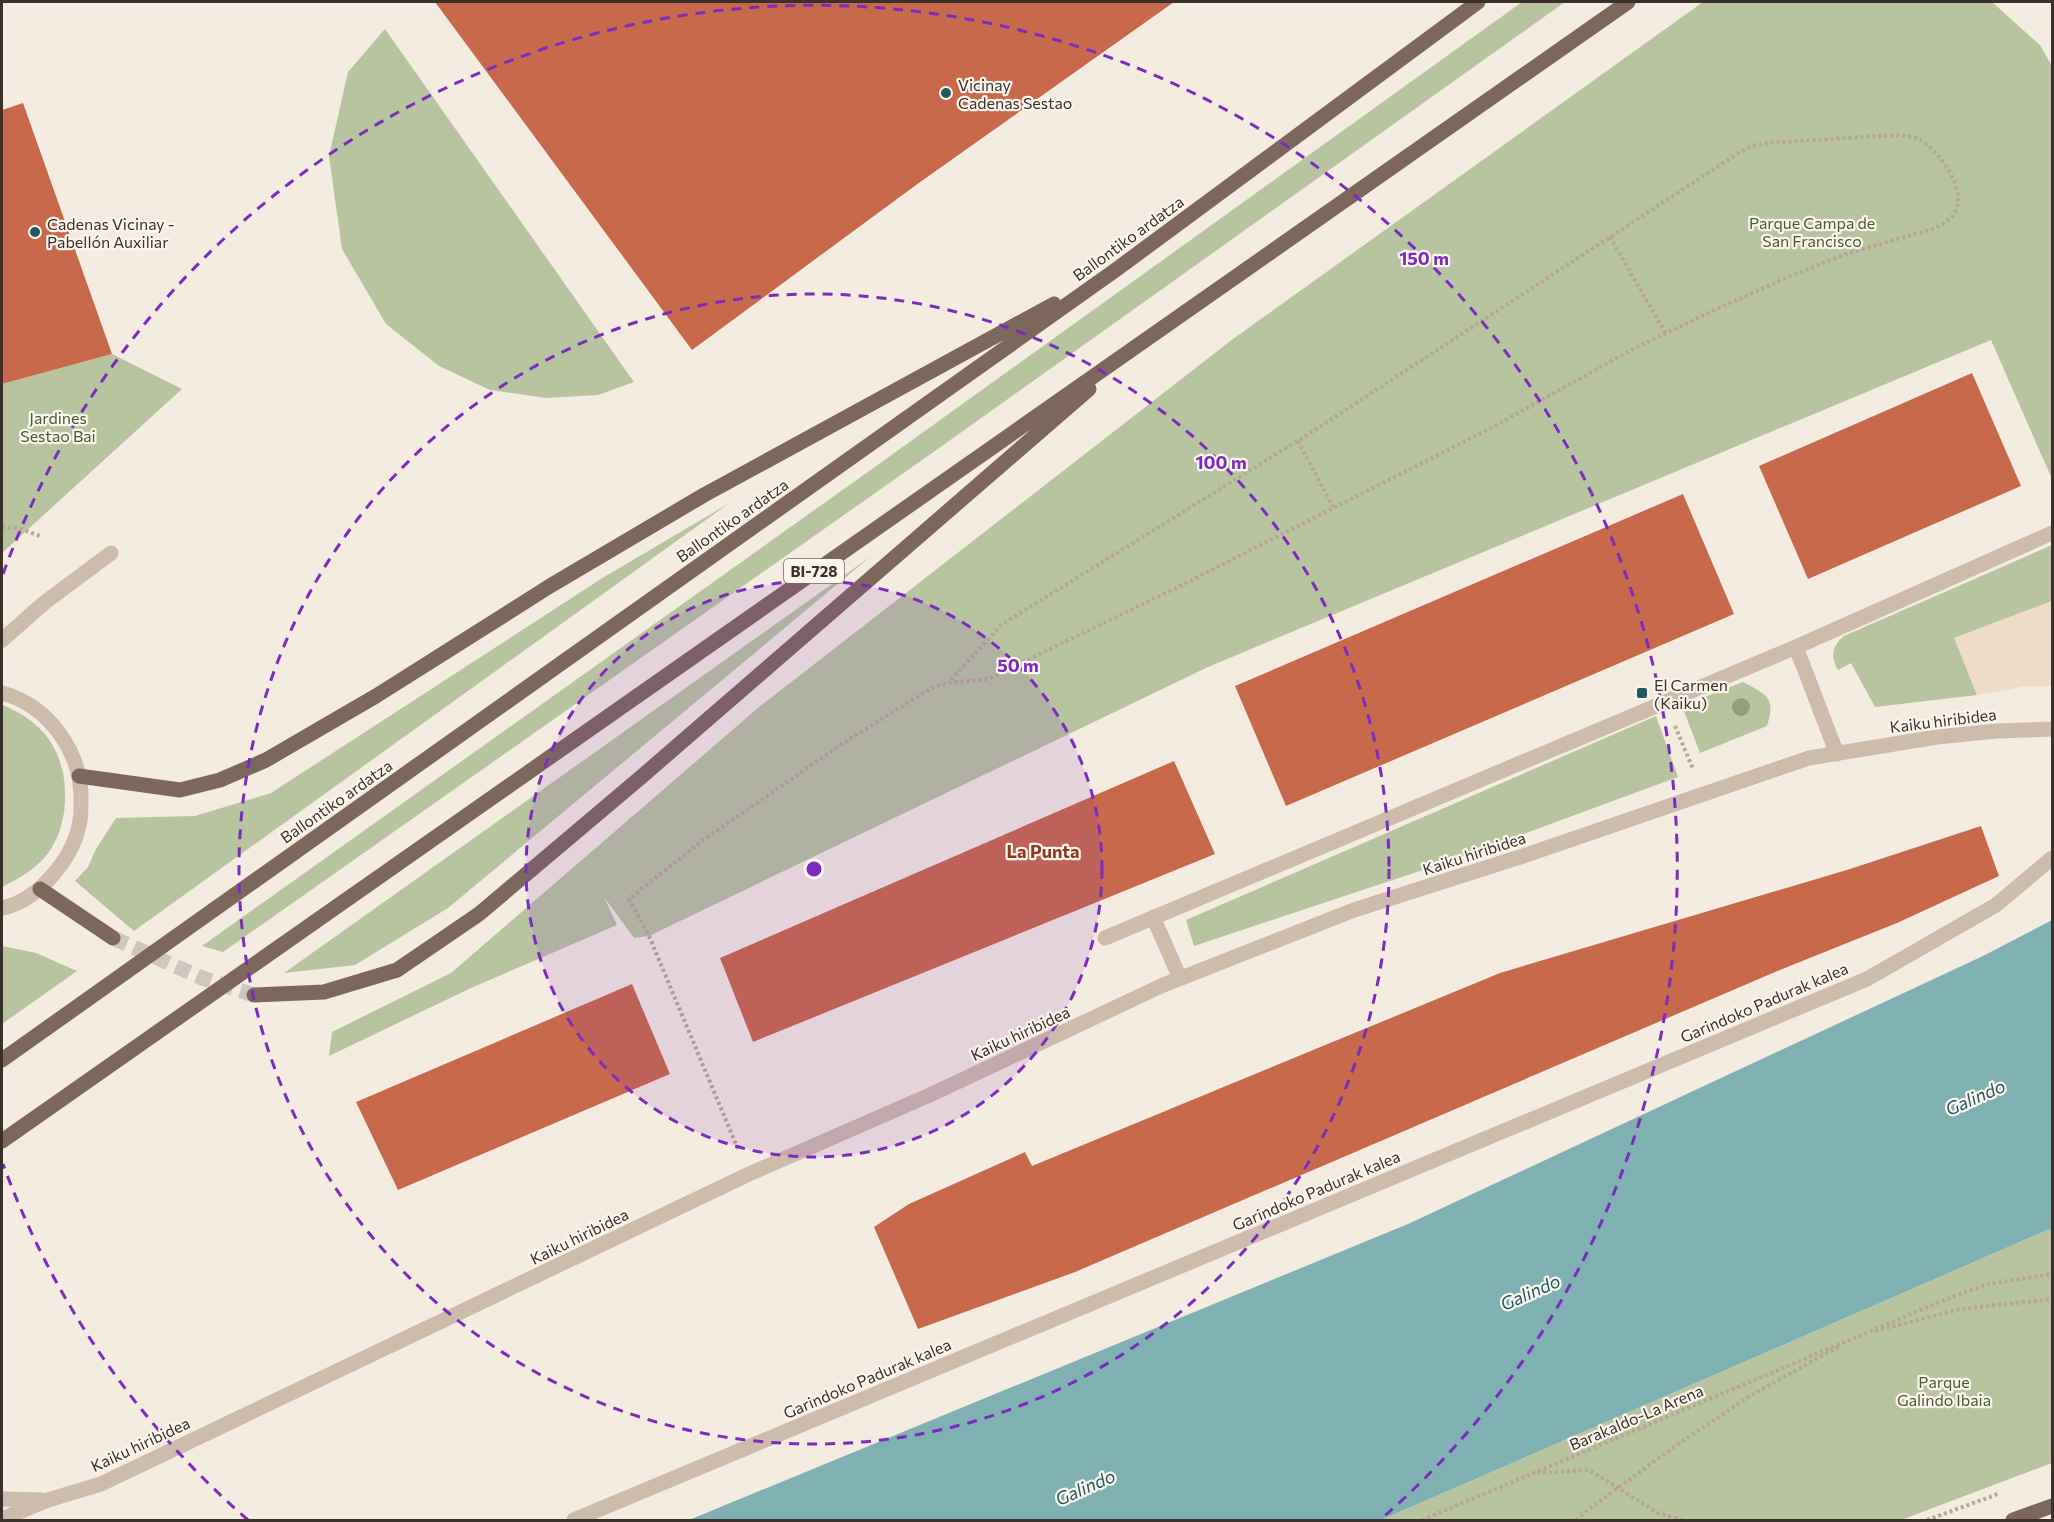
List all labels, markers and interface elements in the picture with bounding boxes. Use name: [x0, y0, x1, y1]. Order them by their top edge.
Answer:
place label: Vicinay Cadenas Sestao: [958, 75, 1072, 112]
marker: Vicinay Cadenas Sestao: [939, 86, 953, 100]
street label: Ballontiko ardatza: [1069, 191, 1187, 285]
park label: Parque Campa de San Francisco: [1749, 213, 1875, 250]
place label: Cadenas Vicinay - Pabellón Auxiliar: [47, 214, 174, 251]
marker: Cadenas Vicinay - Pabellón Auxiliar: [28, 225, 42, 239]
text: 150 m: [1399, 247, 1449, 269]
park label: Jardines Sestao Bai: [20, 408, 96, 445]
text: 100 m: [1195, 451, 1247, 473]
street label: Ballontiko ardatza: [672, 474, 792, 566]
road number: BI-728: [784, 559, 844, 583]
text: 50 m: [997, 654, 1039, 676]
place label: El Carmen (Kaiku): [1654, 675, 1728, 712]
marker: El Carmen (Kaiku): [1635, 686, 1649, 700]
street label: Kaiku hiribidea: [1889, 704, 1997, 736]
street label: Ballontiko ardatza: [276, 755, 396, 847]
street label: Kaiku hiribidea: [1420, 827, 1528, 879]
district label: La Punta: [1007, 840, 1079, 862]
centre of rings: [804, 859, 824, 879]
street label: Garindoko Padurak kalea: [1677, 958, 1851, 1046]
street label: Kaiku hiribidea: [967, 1002, 1073, 1064]
water label: Galindo: [1942, 1074, 2008, 1120]
street label: Garindoko Padurak kalea: [1229, 1146, 1403, 1234]
street label: Kaiku hiribidea: [527, 1204, 631, 1268]
water label: Galindo: [1497, 1269, 1563, 1315]
street label: Garindoko Padurak kalea: [780, 1334, 954, 1422]
park label: Parque Galindo Ibaia: [1897, 1372, 1991, 1409]
street label: Barakaldo-La Arena: [1566, 1380, 1706, 1454]
street label: Kaiku hiribidea: [87, 1413, 193, 1475]
water label: Galindo: [1052, 1464, 1118, 1510]

